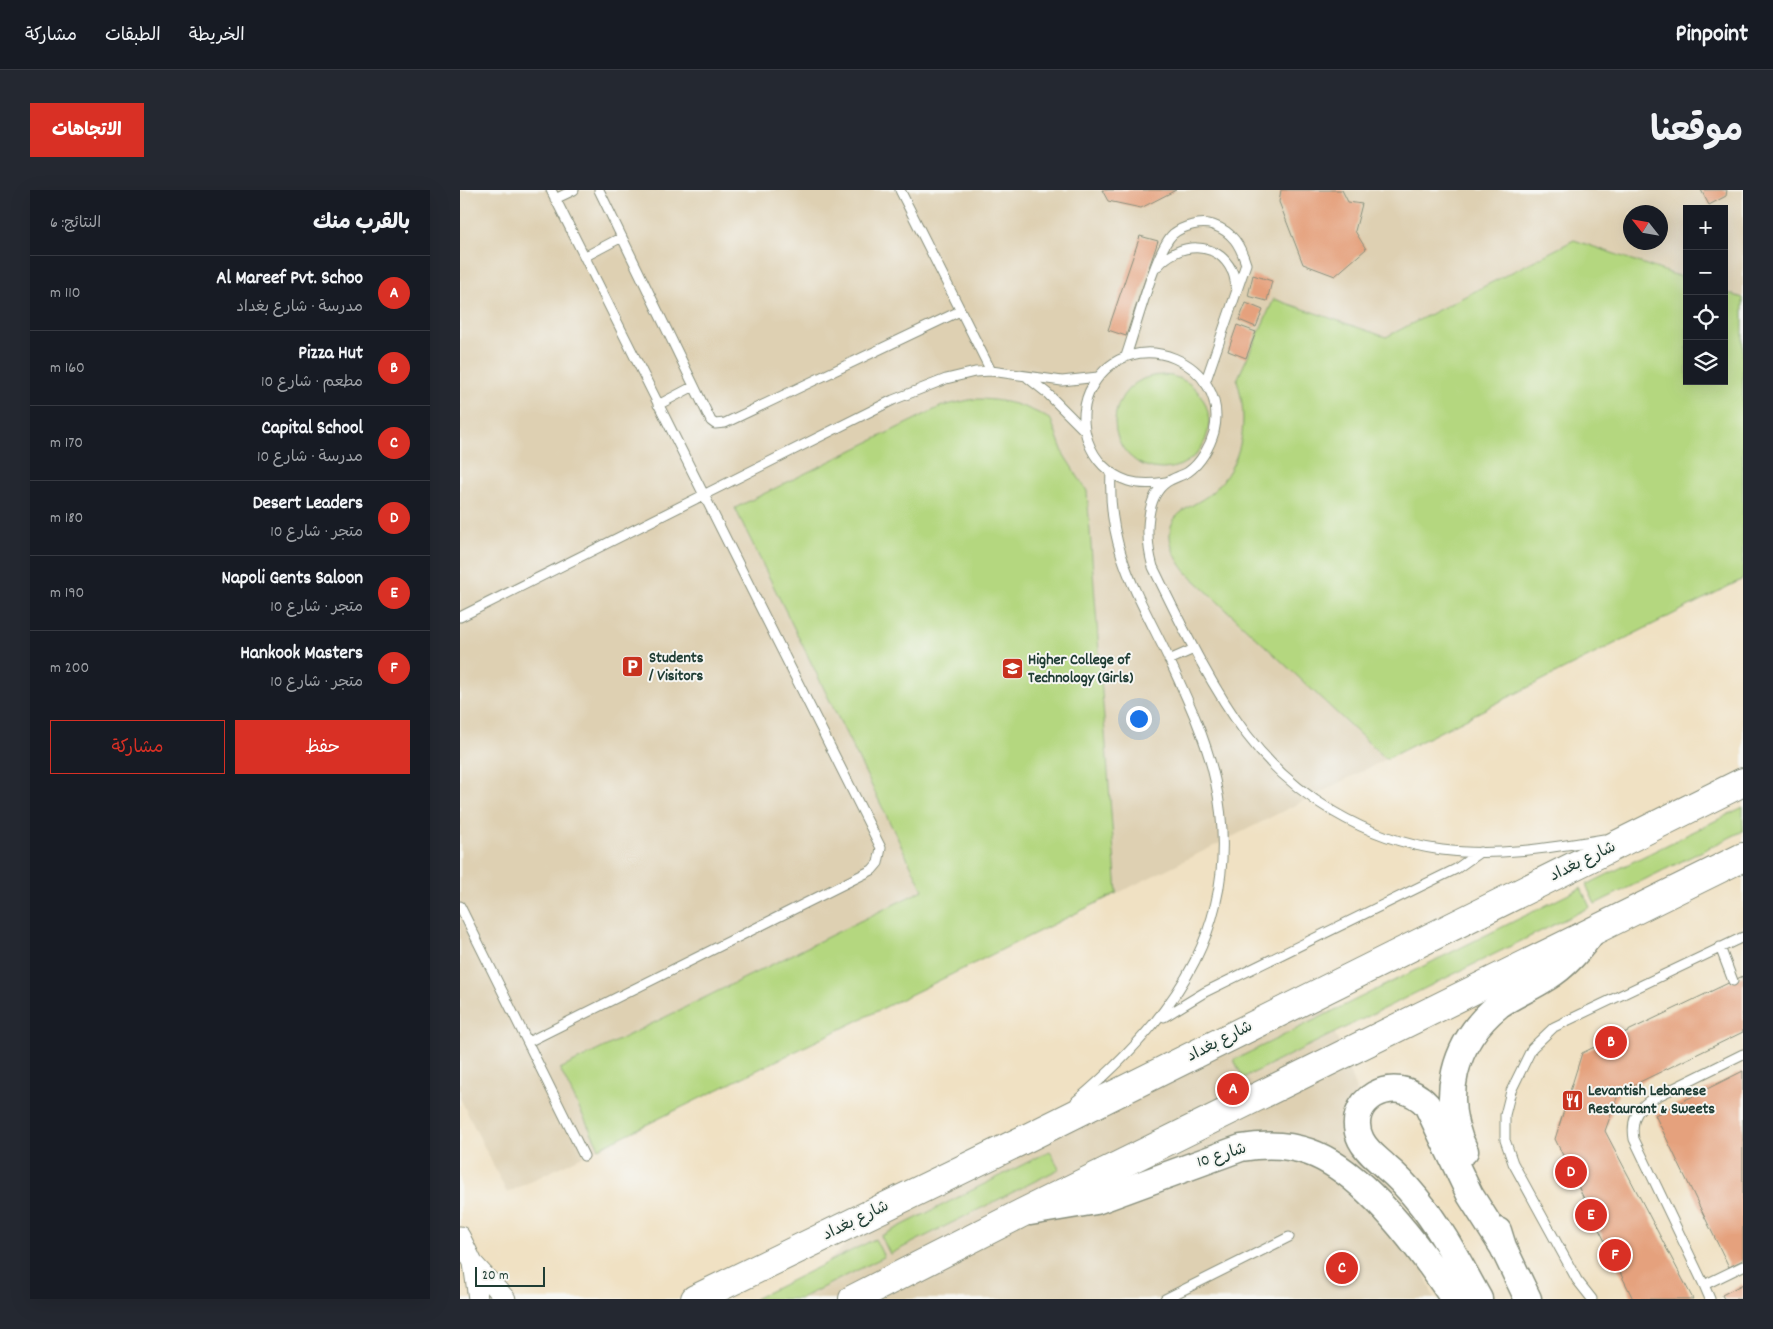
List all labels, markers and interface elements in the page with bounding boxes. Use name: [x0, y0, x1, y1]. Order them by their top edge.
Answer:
text: Pinpoint: [1676, 18, 1748, 52]
text: مشاركة: [25, 24, 77, 49]
text: الطبقات: [105, 24, 161, 49]
text: الخريطة: [189, 24, 245, 49]
button: الاتجاهات: [30, 103, 144, 157]
text: موقعنا: [1650, 108, 1743, 158]
north arrow: [1623, 205, 1668, 250]
map controls: [1683, 205, 1728, 385]
button: +: [1683, 205, 1728, 250]
text: بالقرب منك: [313, 209, 410, 239]
text: النتائج: 6: [50, 212, 101, 235]
button: −: [1683, 250, 1728, 295]
text: Al Mareef Pvt. Schoo: [216, 266, 363, 293]
text: 110 m: [50, 282, 80, 305]
text: A: [390, 282, 398, 305]
button: locate: [1683, 295, 1728, 340]
text: مدرسة · شارع بغداد: [236, 296, 363, 319]
button: layers: [1683, 340, 1728, 385]
text: Pizza Hut: [298, 341, 363, 368]
text: 160 m: [50, 357, 85, 380]
text: B: [390, 357, 398, 380]
text: مطعم · شارع 10: [261, 371, 363, 394]
text: Capital School: [262, 416, 363, 443]
text: 170 m: [50, 432, 83, 455]
text: C: [390, 432, 398, 455]
text: مدرسة · شارع 10: [257, 446, 363, 469]
text: Desert Leaders: [253, 491, 363, 518]
text: 180 m: [50, 507, 83, 530]
text: D: [390, 507, 398, 530]
text: متجر · شارع 10: [270, 521, 363, 544]
text: Napoli Gents Saloon: [222, 566, 363, 593]
text: 190 m: [50, 582, 84, 605]
text: E: [390, 582, 398, 605]
text: متجر · شارع 10: [270, 596, 363, 619]
text: Hankook Masters: [240, 641, 363, 668]
place label: Students / Visitors: [648, 647, 704, 688]
place label: Higher College of Technology (Girls): [1028, 649, 1133, 690]
parking icon: Students / Visitors: [621, 655, 645, 679]
text: 200 m: [50, 657, 89, 680]
text: F: [390, 657, 398, 680]
school or university icon: Higher College of Technology (Girls): [1000, 657, 1024, 681]
text: متجر · شارع 10: [270, 671, 363, 694]
your location: [1126, 706, 1152, 732]
button: مشاركة: [50, 720, 225, 774]
button: حفظ: [235, 720, 410, 774]
street label: شارع بغداد: [1546, 836, 1620, 888]
street label: شارع بغداد: [1183, 1016, 1257, 1068]
pin: B: [1595, 1023, 1627, 1061]
pin: A: [1217, 1070, 1249, 1108]
place label: Levantish Lebanese Restaurant & Sweets: [1588, 1080, 1715, 1121]
restaurant icon: Levantish Lebanese Restaurant & Sweets: [1560, 1088, 1584, 1112]
street label: شارع 10: [1194, 1138, 1250, 1174]
pin: D: [1555, 1153, 1587, 1191]
street label: شارع بغداد: [819, 1195, 893, 1247]
pin: E: [1575, 1196, 1607, 1234]
pin: F: [1599, 1236, 1631, 1274]
pin: C: [1326, 1249, 1358, 1287]
scale bar: [475, 1264, 545, 1287]
text: 20 m: [482, 1266, 509, 1286]

